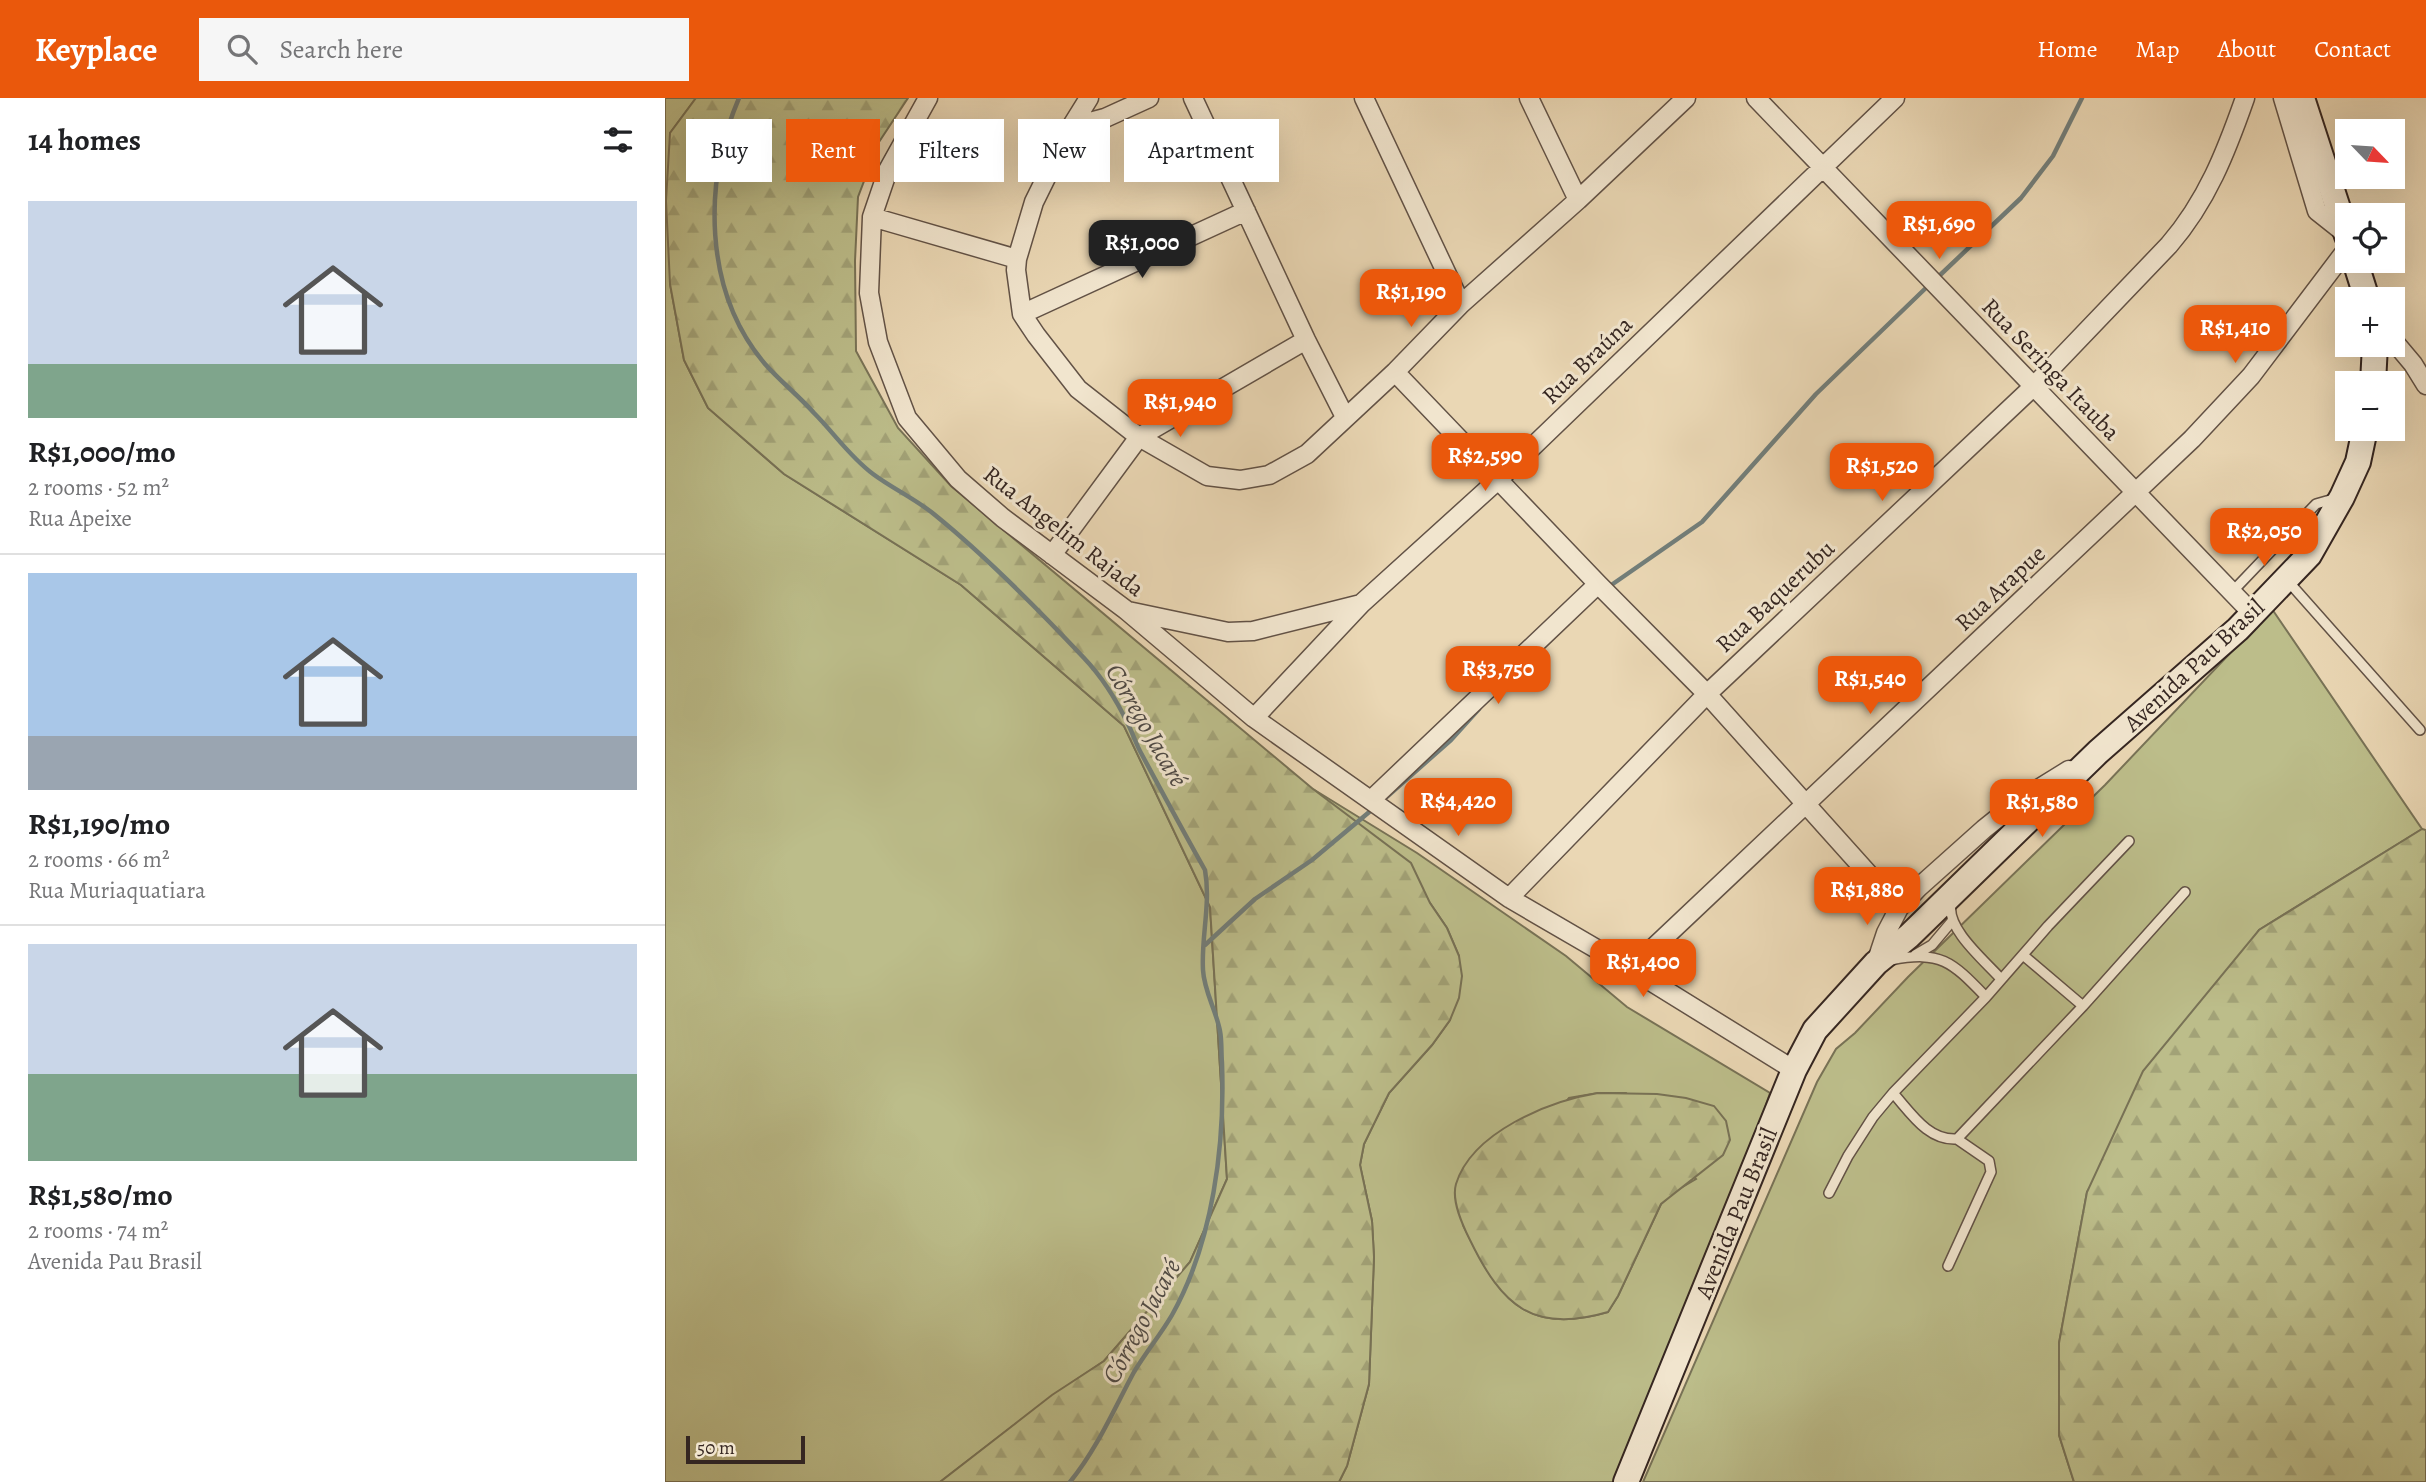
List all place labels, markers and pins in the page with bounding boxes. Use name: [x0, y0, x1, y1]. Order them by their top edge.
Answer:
pin: R$1,690: [1874, 202, 2004, 261]
pin: R$1,000: [1077, 220, 1207, 280]
pin: R$1,190: [1346, 270, 1476, 329]
pin: R$1,410: [2170, 306, 2300, 365]
pin: R$1,940: [1115, 380, 1245, 439]
pin: R$2,590: [1420, 434, 1550, 493]
pin: R$1,520: [1817, 444, 1947, 503]
pin: R$2,050: [2199, 508, 2329, 568]
pin: R$3,750: [1433, 646, 1563, 706]
pin: R$1,540: [1805, 656, 1935, 716]
pin: R$4,420: [1393, 778, 1523, 838]
pin: R$1,580: [1977, 780, 2107, 839]
pin: R$1,880: [1802, 868, 1932, 927]
pin: R$1,400: [1578, 940, 1708, 999]

